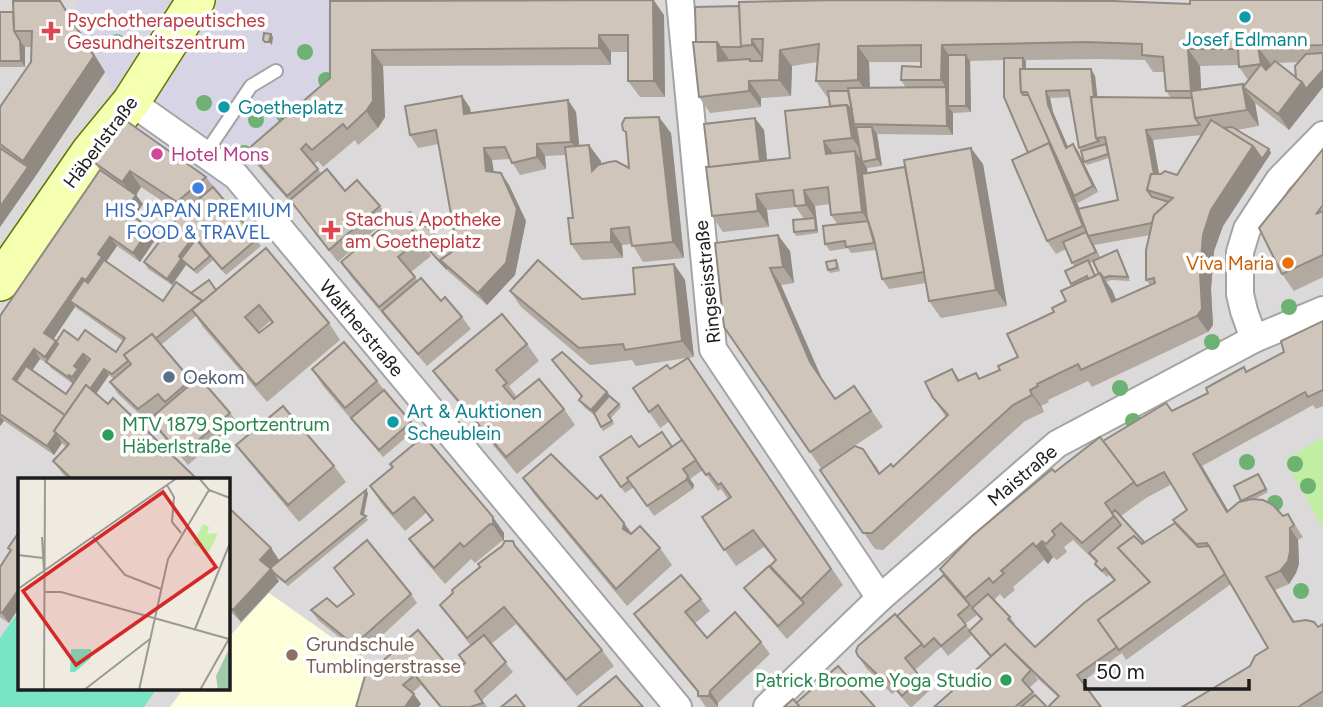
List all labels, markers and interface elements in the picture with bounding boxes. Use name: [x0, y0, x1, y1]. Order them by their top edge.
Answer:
place label: Psychotherapeutisches Gesundheitszentrum: [67, 9, 266, 54]
marker: Josef Edlmann: [1237, 9, 1253, 25]
marker: Psychotherapeutisches Gesundheitszentrum: [41, 21, 61, 41]
place label: Josef Edlmann: [1182, 28, 1308, 51]
street label: Häberlstraße: [58, 92, 142, 193]
place label: Goetheplatz: [238, 96, 344, 119]
marker: Goetheplatz: [216, 99, 232, 115]
place label: Hotel Mons: [171, 143, 269, 166]
marker: Hotel Mons: [149, 146, 165, 162]
marker: HIS JAPAN PREMIUM FOOD & TRAVEL: [190, 180, 206, 196]
place label: HIS JAPAN PREMIUM FOOD & TRAVEL: [105, 199, 291, 244]
place label: Stachus Apotheke am Goetheplatz: [345, 208, 501, 253]
street label: Ringseisstraße: [690, 219, 725, 345]
marker: Stachus Apotheke am Goetheplatz: [323, 222, 339, 238]
place label: Viva Maria: [1186, 252, 1274, 275]
marker: Viva Maria: [1280, 255, 1296, 271]
street label: Waltherstraße: [315, 275, 409, 381]
place label: Oekom: [183, 366, 244, 389]
marker: Oekom: [161, 369, 177, 385]
place label: Art & Auktionen Scheublein: [407, 400, 542, 445]
place label: MTV 1879 Sportzentrum Häberlstraße: [122, 413, 330, 458]
marker: Art & Auktionen Scheublein: [385, 414, 401, 430]
marker: MTV 1879 Sportzentrum Häberlstraße: [100, 427, 116, 443]
street label: Maistraße: [983, 440, 1062, 511]
inset map: [18, 478, 229, 690]
place label: Grundschule Tumblingerstrasse: [306, 633, 461, 678]
marker: Grundschule Tumblingerstrasse: [284, 647, 300, 663]
scale bar: [1085, 648, 1250, 692]
text: 50 m: [1096, 659, 1145, 684]
place label: Patrick Broome Yoga Studio: [755, 669, 992, 692]
marker: Patrick Broome Yoga Studio: [998, 672, 1014, 688]

